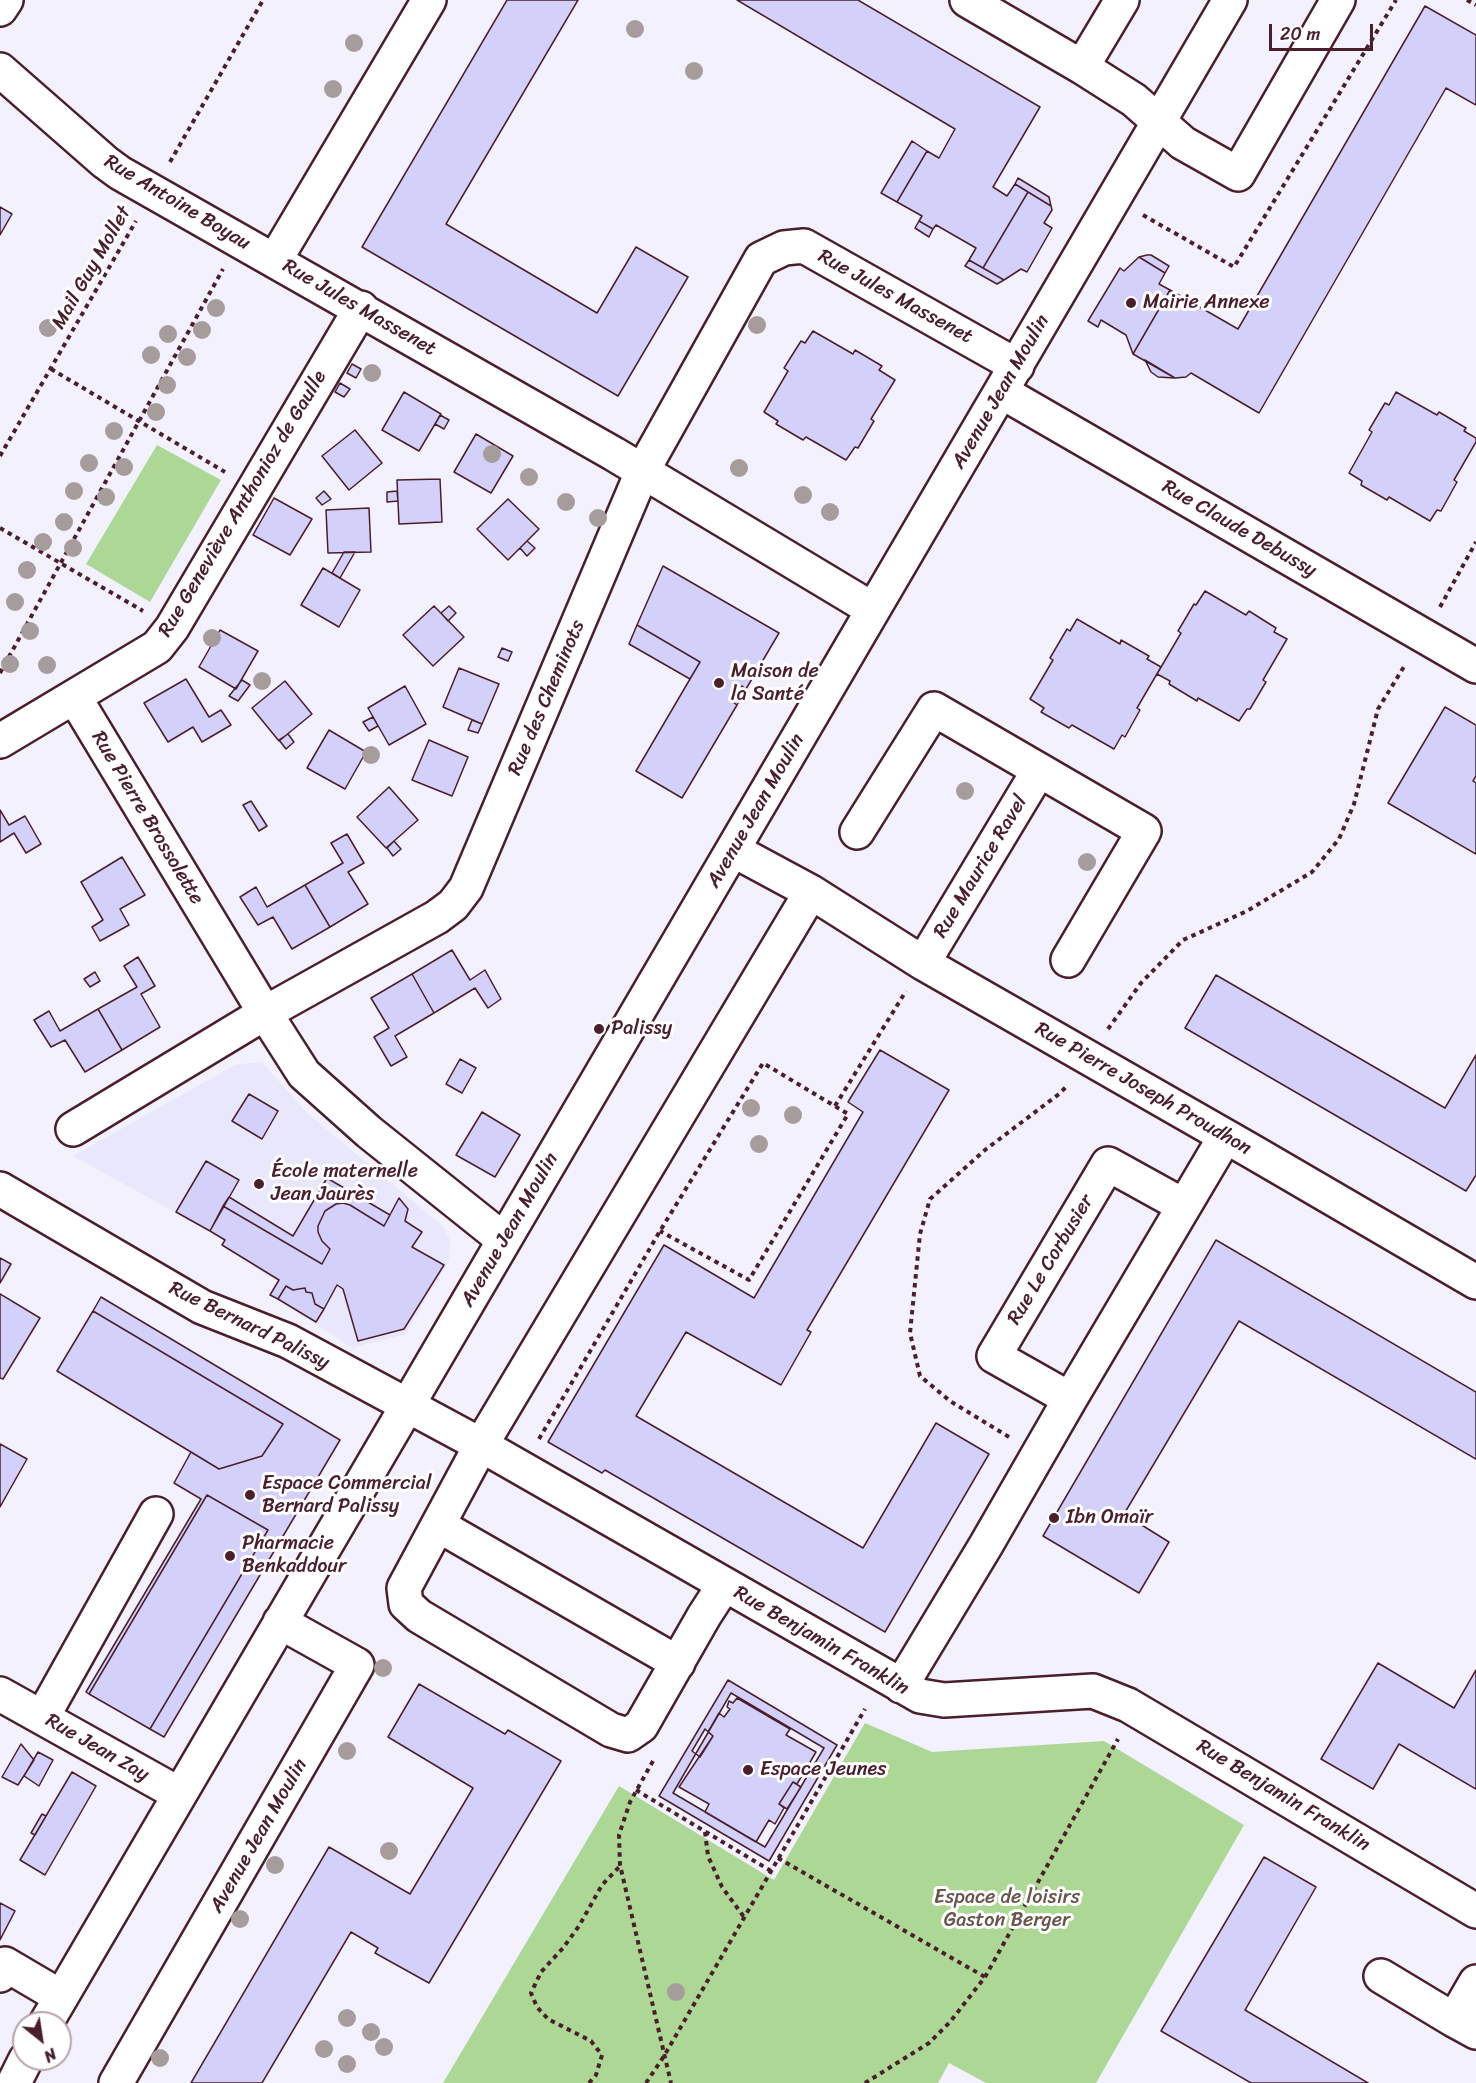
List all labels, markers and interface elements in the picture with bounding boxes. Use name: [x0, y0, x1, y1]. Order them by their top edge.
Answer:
scale bar: [1272, 12, 1376, 50]
text: 20 m: [1280, 18, 1320, 50]
street label: Rue Antoine Boyau: [100, 150, 254, 256]
street label: Mail Guy Mollet: [47, 202, 137, 334]
street label: Rue Jules Massenet: [813, 245, 977, 349]
street label: Rue Jules Massenet: [278, 254, 440, 362]
place label: Mairie Annexe: [1143, 291, 1270, 315]
marker: Mairie Annexe: [1124, 296, 1138, 310]
street label: Avenue Jean Moulin: [947, 311, 1055, 473]
street label: Rue Geneviève Anthonioz de Gaulle: [154, 366, 332, 642]
street label: Rue Claude Debussy: [1157, 475, 1321, 583]
street label: Rue des Cheminots: [503, 617, 591, 779]
place label: Maison de la Santé: [731, 660, 819, 707]
marker: Maison de la Santé: [712, 676, 726, 690]
street label: Rue Pierre Brossolette: [86, 727, 208, 909]
street label: Avenue Jean Moulin: [702, 730, 810, 892]
street label: Rue Maurice Ravel: [929, 791, 1033, 943]
place label: Palissy: [611, 1017, 672, 1041]
street label: Rue Pierre Joseph Proudhon: [1031, 1017, 1255, 1161]
marker: Palissy: [592, 1022, 606, 1036]
street label: Avenue Jean Moulin: [456, 1149, 564, 1311]
place label: École maternelle Jean Jaurès: [271, 1160, 418, 1207]
marker: École maternelle Jean Jaurès: [252, 1177, 266, 1191]
street label: Rue Le Corbusier: [1003, 1191, 1099, 1329]
street label: Rue Bernard Palissy: [165, 1277, 333, 1375]
place label: Espace Commercial Bernard Palissy: [262, 1472, 431, 1519]
marker: Espace Commercial Bernard Palissy: [243, 1488, 257, 1502]
place label: Ibn Omaïr: [1066, 1506, 1153, 1530]
marker: Ibn Omaïr: [1047, 1511, 1061, 1525]
place label: Pharmacie Benkaddour: [242, 1532, 346, 1579]
marker: Pharmacie Benkaddour: [223, 1549, 237, 1563]
street label: Rue Benjamin Franklin: [729, 1581, 913, 1701]
street label: Rue Jean Zay: [41, 1709, 153, 1787]
street label: Rue Benjamin Franklin: [1192, 1735, 1374, 1857]
street label: Avenue Jean Moulin: [205, 1755, 313, 1917]
place label: Espace Jeunes: [760, 1758, 886, 1782]
marker: Espace Jeunes: [741, 1763, 755, 1777]
park label: Espace de loisirs Gaston Berger: [934, 1886, 1080, 1933]
north arrow: [12, 2011, 72, 2071]
text: N: [38, 2040, 62, 2071]

